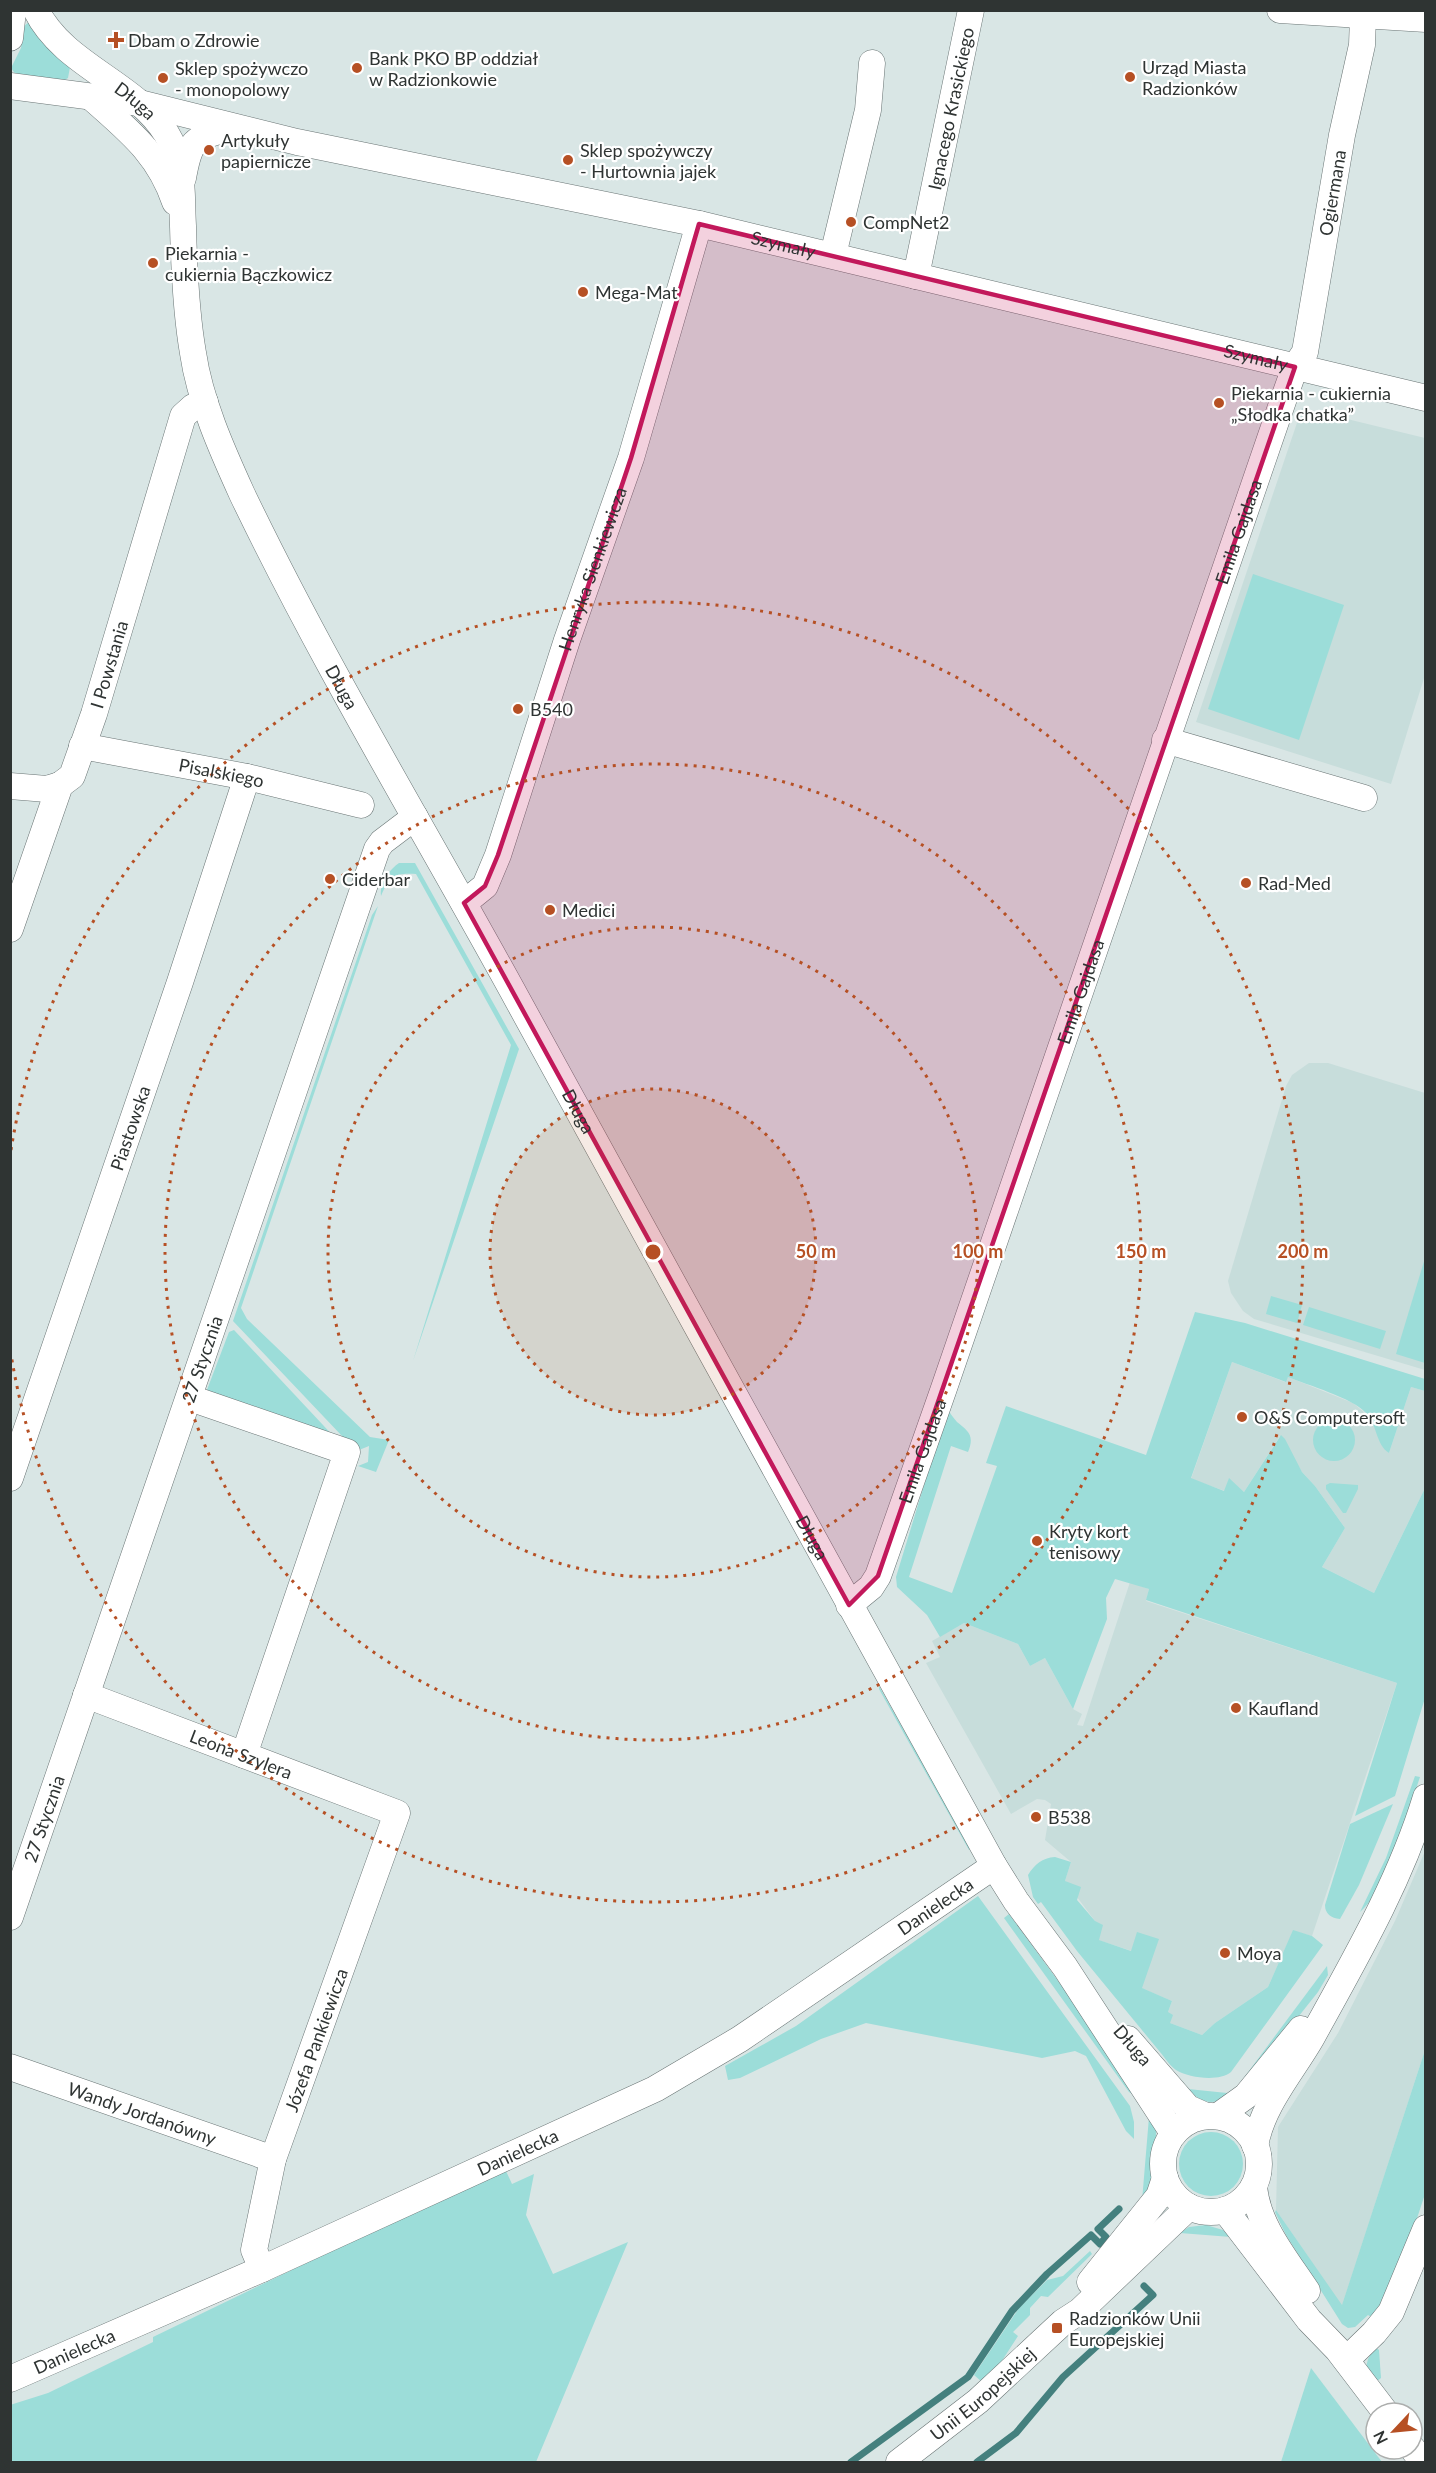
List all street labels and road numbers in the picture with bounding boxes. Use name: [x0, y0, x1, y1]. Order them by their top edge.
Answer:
street label: Ignacego Krasickiego: [923, 25, 978, 192]
street label: Długa: [111, 77, 161, 124]
street label: Ogiermana: [1314, 148, 1350, 237]
street label: Szymały: [749, 226, 819, 263]
street label: Szymały: [1222, 339, 1291, 376]
street label: Emila Gajdasa: [1210, 477, 1266, 587]
street label: Henryka Sienkiewicza: [553, 484, 631, 653]
street label: I Powstania: [85, 618, 132, 711]
street label: Długa: [321, 661, 363, 713]
street label: Pisalskiego: [177, 753, 266, 792]
street label: Emila Gajdasa: [1052, 936, 1108, 1047]
street label: Piastowska: [105, 1083, 155, 1173]
street label: Długa: [558, 1085, 600, 1137]
street label: 27 Stycznia: [177, 1313, 227, 1405]
street label: Emila Gajdasa: [893, 1396, 950, 1506]
street label: Długa: [791, 1511, 834, 1564]
street label: Leona Szylera: [187, 1724, 296, 1783]
street label: 27 Stycznia: [19, 1772, 69, 1865]
street label: Danielecka: [893, 1873, 977, 1940]
street label: Józefa Pankiewicza: [280, 1965, 352, 2115]
street label: Długa: [1109, 2020, 1157, 2070]
street label: Wandy Jordanówny: [65, 2077, 220, 2150]
street label: Danielecka: [473, 2124, 562, 2180]
street label: Danielecka: [30, 2324, 118, 2378]
street label: Unii Europejskiej: [926, 2342, 1040, 2445]

